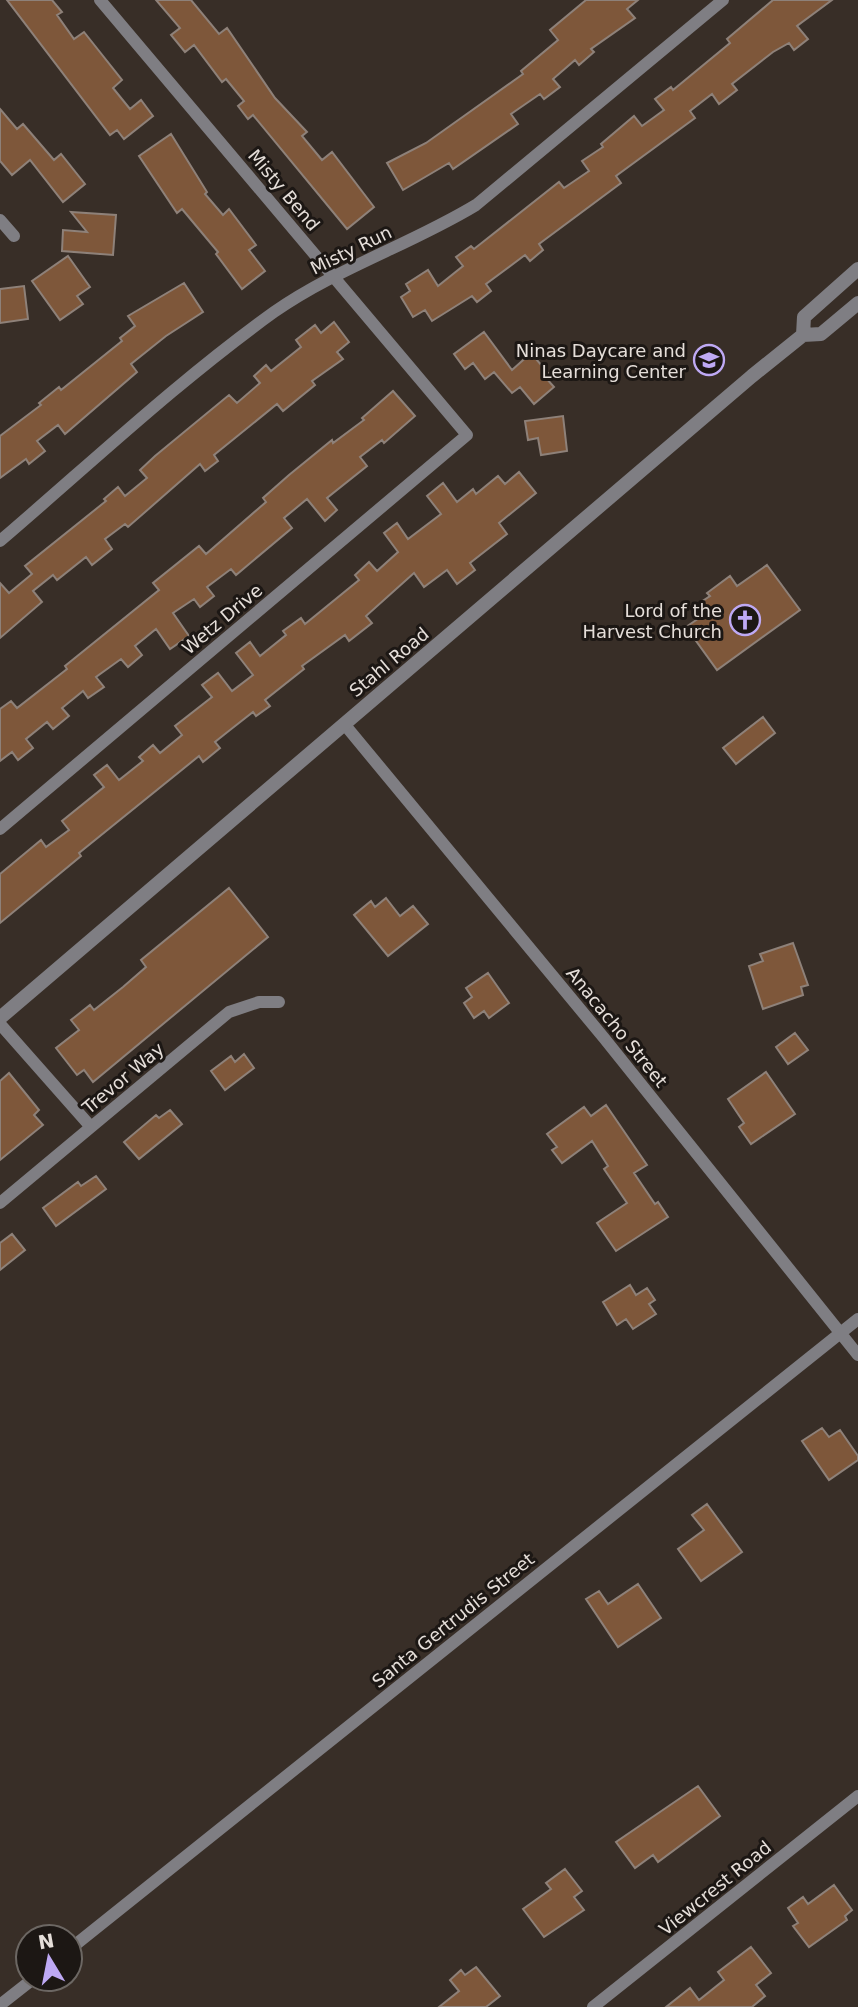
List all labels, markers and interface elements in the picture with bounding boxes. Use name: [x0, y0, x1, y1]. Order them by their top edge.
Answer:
street label: Misty Bend: [244, 145, 324, 235]
street label: Misty Run: [307, 221, 395, 279]
place label: Ninas Daycare and Learning Center: [516, 340, 687, 382]
school or university icon: Ninas Daycare and Learning Center: [692, 343, 726, 377]
street label: Wetz Drive: [178, 579, 266, 659]
place label: Lord of the Harvest Church: [582, 600, 722, 642]
church icon: Lord of the Harvest Church: [728, 603, 762, 637]
street label: Stahl Road: [345, 623, 433, 701]
street label: Anacacho Street: [562, 963, 672, 1091]
street label: Trevor Way: [77, 1038, 168, 1119]
street label: Santa Gertrudis Street: [368, 1548, 538, 1692]
street label: Viewcrest Road: [655, 1836, 775, 1940]
north arrow: [14, 1923, 84, 1993]
text: N: [36, 1929, 56, 1953]

